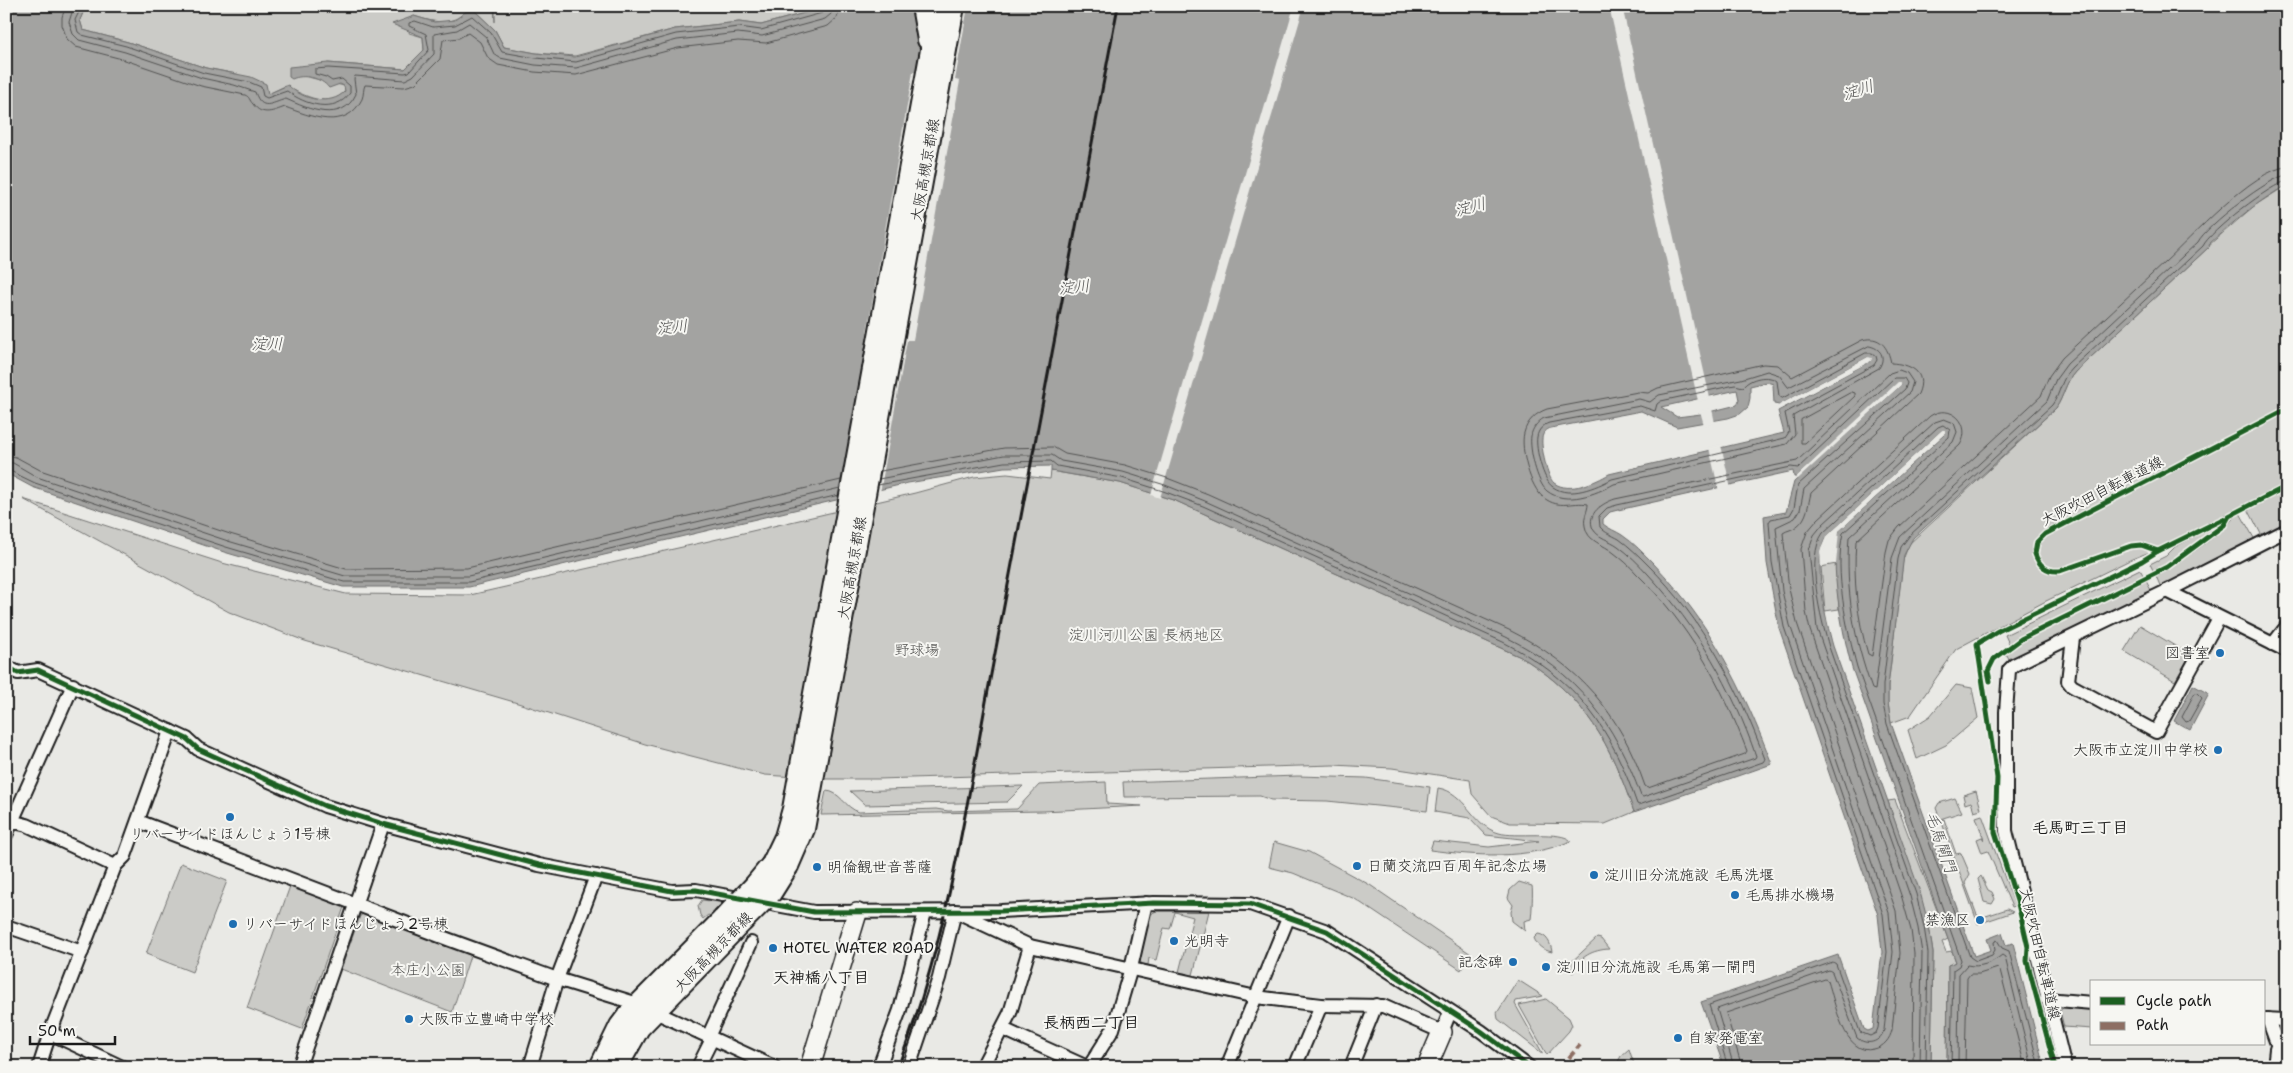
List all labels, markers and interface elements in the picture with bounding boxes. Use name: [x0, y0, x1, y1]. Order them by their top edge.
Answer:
water label: 淀川: [1840, 75, 1876, 105]
street label: 大阪高槻京都線: [906, 117, 944, 223]
water label: 淀川: [1452, 193, 1488, 221]
water label: 淀川: [1057, 275, 1091, 299]
water label: 淀川: [655, 315, 689, 339]
water label: 淀川: [251, 333, 283, 355]
street label: 大阪吹田自転車道線: [2037, 451, 2167, 531]
street label: 大阪高槻京都線: [833, 515, 871, 621]
park label: 淀川河川公園 長柄地区: [1068, 625, 1224, 645]
park label: 野球場: [894, 640, 940, 660]
place label: 図書室: [2165, 643, 2210, 663]
marker: 図書室: [2214, 647, 2226, 659]
place label: 大阪市立淀川中学校: [2073, 740, 2208, 760]
marker: 大阪市立淀川中学校: [2212, 744, 2224, 756]
water label: 毛馬閘門: [1921, 808, 1962, 877]
marker: リバーサイドほんじょう1号棟: [224, 811, 236, 823]
district label: 毛馬町三丁目: [2032, 817, 2128, 838]
place label: リバーサイドほんじょう1号棟: [130, 824, 330, 844]
place label: 日蘭交流四百周年記念広場: [1367, 856, 1547, 876]
place label: 明倫観世音菩薩: [827, 857, 932, 877]
marker: 日蘭交流四百周年記念広場: [1351, 860, 1363, 872]
marker: 明倫観世音菩薩: [811, 861, 823, 873]
place label: 淀川旧分流施設 毛馬洗堰: [1604, 865, 1774, 885]
marker: 淀川旧分流施設 毛馬洗堰: [1588, 869, 1600, 881]
place label: 毛馬排水機場: [1745, 885, 1835, 905]
street label: 大阪吹田自転車道線: [2015, 886, 2065, 1022]
marker: 毛馬排水機場: [1729, 889, 1741, 901]
street label: 大阪高槻京都線: [669, 907, 757, 997]
place label: 禁漁区: [1925, 910, 1970, 930]
place label: リバーサイドほんじょう2号棟: [243, 914, 448, 934]
marker: 禁漁区: [1974, 914, 1986, 926]
marker: リバーサイドほんじょう2号棟: [227, 918, 239, 930]
place label: 光明寺: [1184, 931, 1229, 951]
marker: 光明寺: [1168, 935, 1180, 947]
place label: HOTEL WATER ROAD: [783, 938, 934, 958]
marker: HOTEL WATER ROAD: [767, 942, 779, 954]
place label: 記念碑: [1458, 952, 1503, 972]
marker: 記念碑: [1507, 956, 1519, 968]
place label: 淀川旧分流施設 毛馬第一閘門: [1556, 957, 1756, 977]
park label: 本庄小公園: [390, 960, 466, 980]
marker: 淀川旧分流施設 毛馬第一閘門: [1540, 961, 1552, 973]
district label: 天神橋八丁目: [773, 967, 869, 988]
legend: [2090, 980, 2266, 1046]
text: Cycle path: [2136, 991, 2212, 1011]
place label: 大阪市立豊崎中学校: [419, 1009, 554, 1029]
district label: 長柄西二丁目: [1043, 1012, 1139, 1033]
scale bar: [30, 1013, 115, 1045]
marker: 大阪市立豊崎中学校: [403, 1013, 415, 1025]
text: Path: [2136, 1015, 2169, 1035]
text: 50 m: [38, 1021, 76, 1041]
place label: 自家発電室: [1688, 1028, 1763, 1048]
marker: 自家発電室: [1672, 1032, 1684, 1044]

